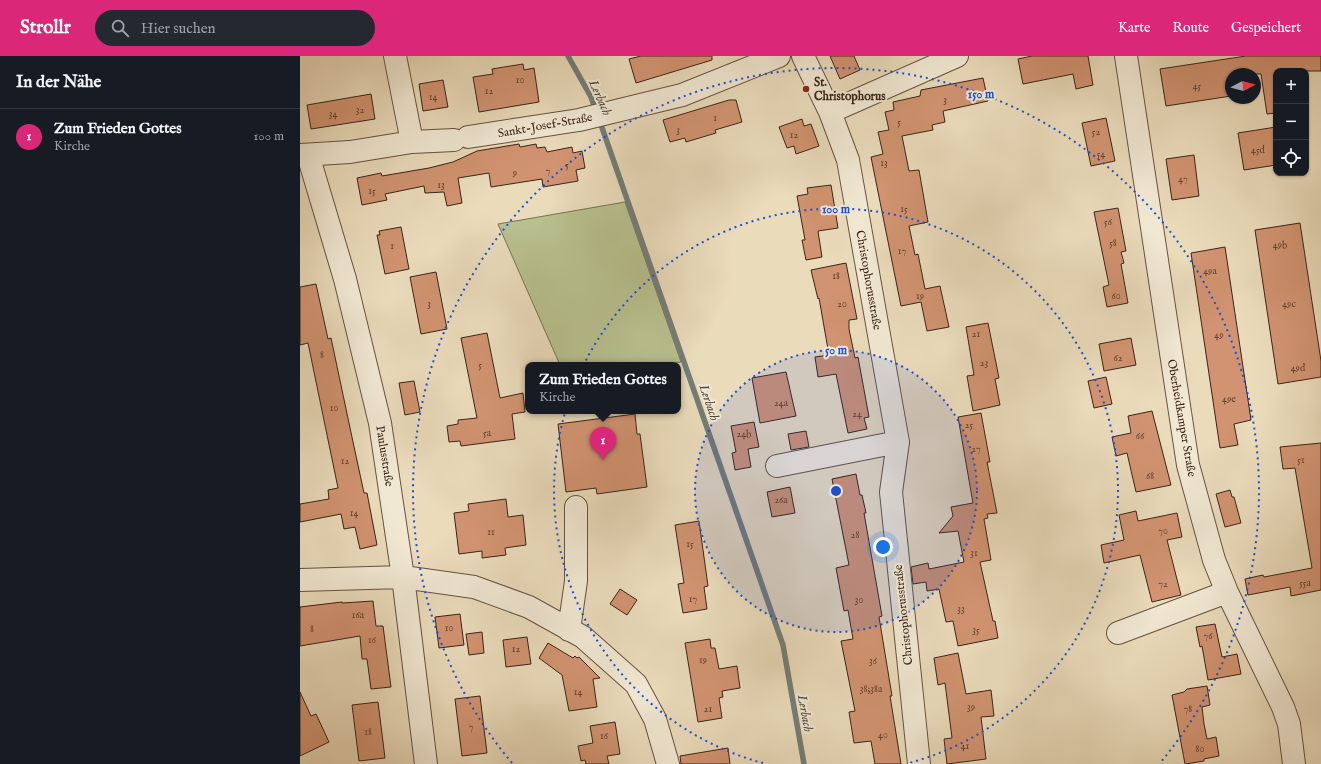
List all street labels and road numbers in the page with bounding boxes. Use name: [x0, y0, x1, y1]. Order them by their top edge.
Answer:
street label: Sankt-Josef-Straße: [496, 110, 594, 142]
street label: Christophorusstraße: [851, 229, 885, 332]
street label: Oberheidkamper Straße: [1163, 358, 1199, 479]
street label: Paulusstraße: [372, 425, 397, 488]
street label: Christophorusstraße: [891, 563, 917, 666]

